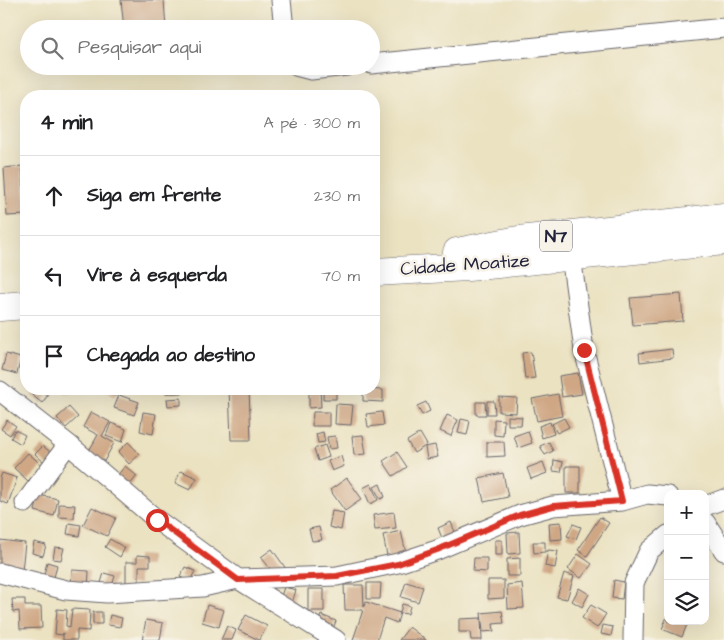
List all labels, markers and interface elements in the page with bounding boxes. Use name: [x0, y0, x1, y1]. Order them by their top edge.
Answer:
search box: [20, 20, 380, 75]
icon: search: [38, 34, 66, 62]
text: Pesquisar aqui: [78, 34, 201, 61]
text: 4 min: [40, 108, 93, 137]
text: A pé · 300 m: [264, 112, 360, 134]
icon: ahead: [40, 182, 68, 210]
text: Siga em frente: [87, 182, 221, 209]
text: 230 m: [314, 185, 360, 207]
road number: N7: [540, 220, 572, 252]
street label: Cidade Moatize: [399, 247, 531, 283]
icon: left: [40, 262, 68, 290]
text: Vire à esquerda: [87, 262, 227, 289]
text: 70 m: [321, 265, 360, 287]
route end: [573, 339, 596, 362]
icon: arrive: [40, 342, 68, 370]
text: Chegada ao destino: [87, 342, 255, 369]
map controls: [664, 490, 709, 625]
button: +: [664, 490, 709, 535]
route start: [146, 509, 169, 532]
button: −: [664, 535, 709, 580]
button: layers: [664, 580, 709, 625]

